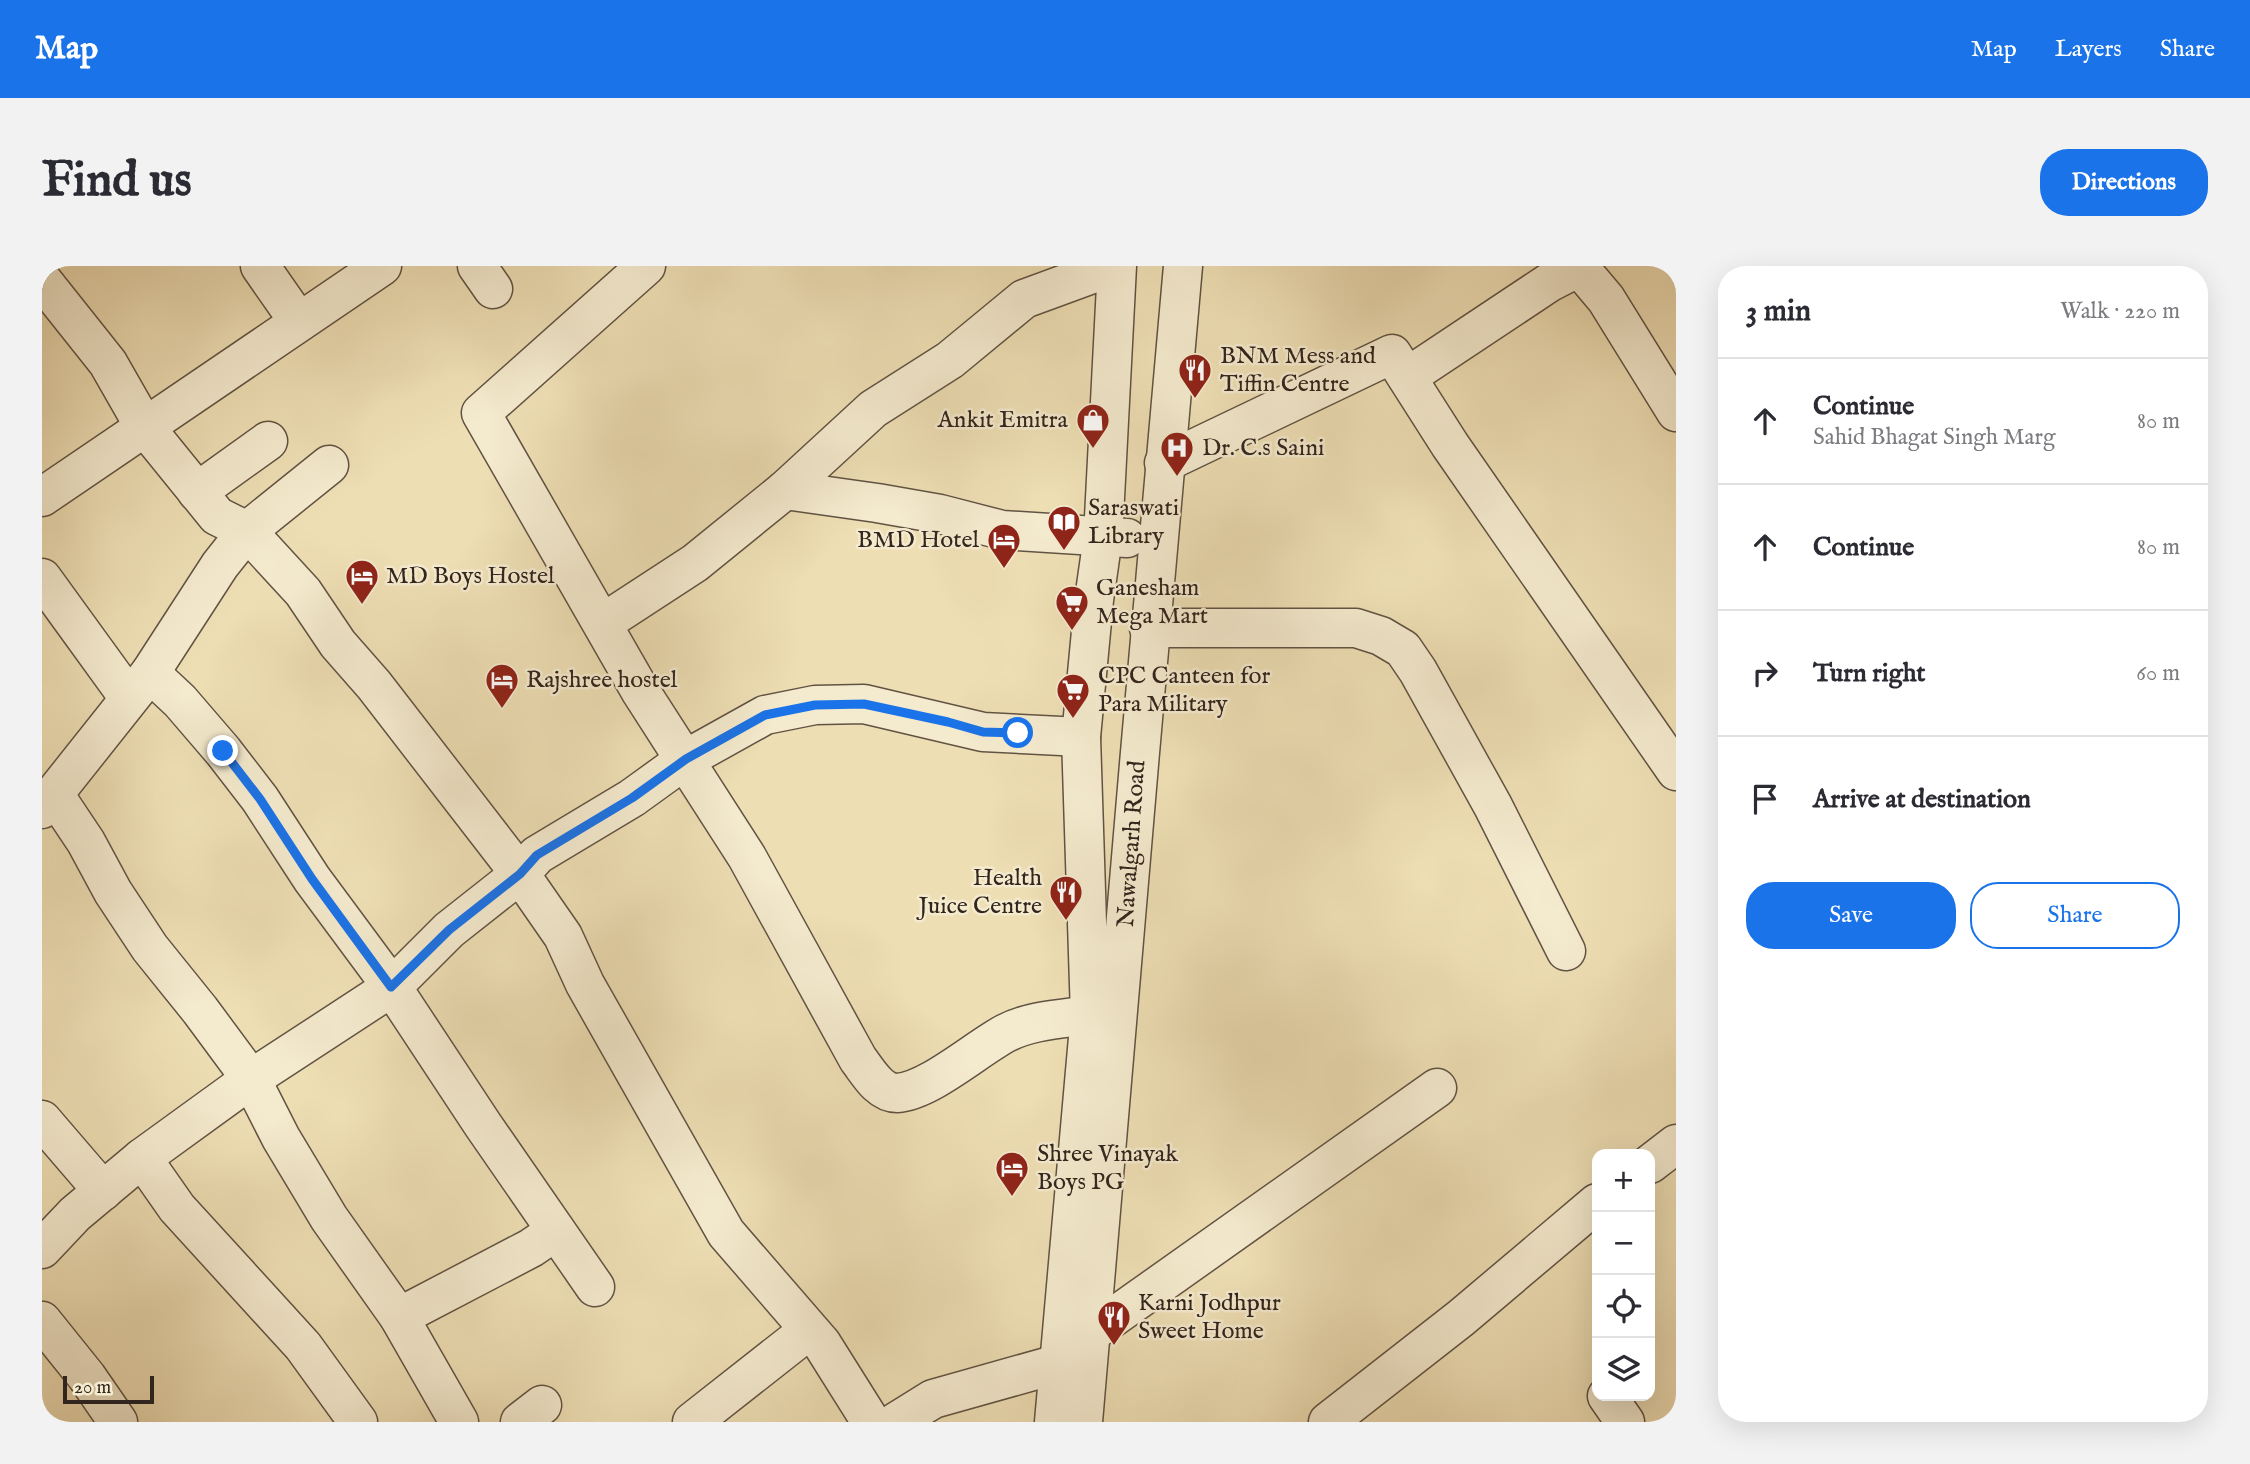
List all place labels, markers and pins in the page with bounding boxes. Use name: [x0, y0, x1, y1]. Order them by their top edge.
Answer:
place label: BNM Mess and Tiffin Centre: [1220, 341, 1376, 400]
restaurant icon: BNM Mess and Tiffin Centre: [1176, 351, 1214, 400]
shop icon: Ankit Emitra: [1074, 401, 1112, 450]
place label: Ankit Emitra: [936, 405, 1069, 436]
hospital icon: Dr. C.s Saini: [1158, 429, 1196, 478]
place label: Dr. C.s Saini: [1202, 433, 1324, 464]
place label: Saraswati Library: [1088, 493, 1179, 552]
library icon: Saraswati Library: [1045, 503, 1083, 552]
hotel icon: BMD Hotel: [985, 521, 1023, 570]
place label: BMD Hotel: [857, 525, 979, 556]
hotel icon: MD Boys Hostel: [343, 557, 381, 606]
place label: MD Boys Hostel: [386, 561, 555, 592]
place label: Ganesham Mega Mart: [1096, 573, 1208, 632]
supermarket icon: Ganesham Mega Mart: [1053, 583, 1091, 632]
hotel icon: Rajshree hostel: [483, 661, 521, 710]
place label: CPC Canteen for Para Military: [1098, 661, 1270, 720]
place label: Rajshree hostel: [526, 665, 678, 696]
supermarket icon: CPC Canteen for Para Military: [1054, 671, 1092, 720]
place label: Health Juice Centre: [916, 863, 1042, 922]
restaurant icon: Health Juice Centre: [1047, 873, 1085, 922]
place label: Shree Vinayak Boys PG: [1037, 1139, 1178, 1198]
hotel icon: Shree Vinayak Boys PG: [993, 1149, 1031, 1198]
place label: Karni Jodhpur Sweet Home: [1138, 1288, 1281, 1347]
restaurant icon: Karni Jodhpur Sweet Home: [1095, 1298, 1133, 1347]

